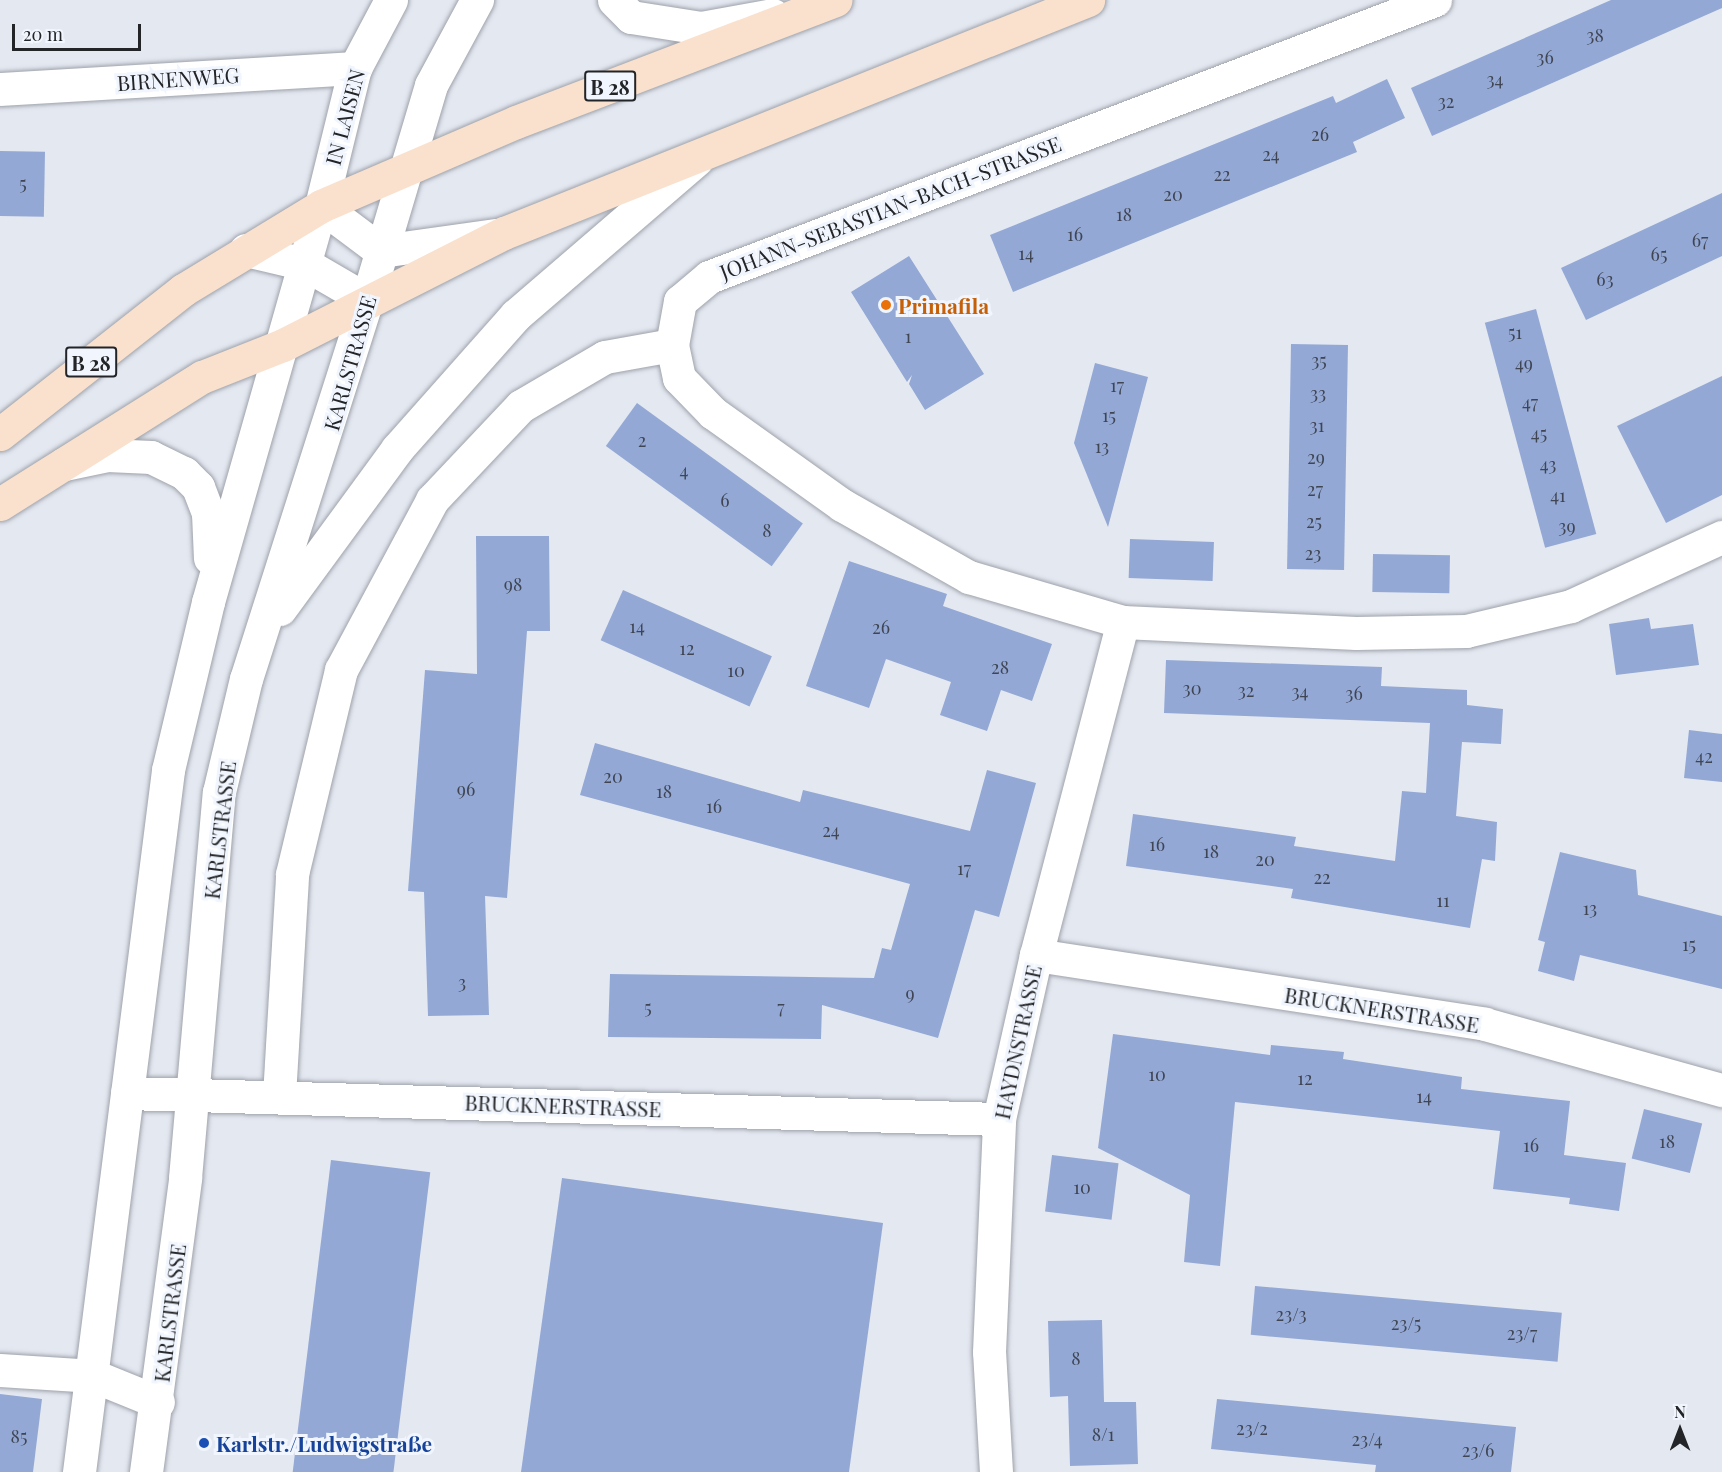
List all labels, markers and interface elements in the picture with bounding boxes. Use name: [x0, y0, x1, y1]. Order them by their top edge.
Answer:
scale bar: [15, 12, 144, 50]
text: 20 m: [23, 22, 63, 46]
house number: 38: [1586, 24, 1604, 46]
house number: 36: [1536, 46, 1554, 68]
street label: BIRNENWEG: [116, 61, 240, 95]
street label: IN LAISEN: [319, 66, 369, 168]
house number: 34: [1486, 68, 1504, 90]
road number: B 28: [583, 69, 637, 103]
house number: 32: [1438, 90, 1454, 112]
house number: 26: [1311, 123, 1329, 145]
street label: JOHANN-SEBASTIAN-BACH-STRASSE: [716, 130, 1064, 284]
house number: 24: [1262, 143, 1280, 165]
house number: 22: [1213, 163, 1231, 185]
house number: 5: [19, 172, 27, 194]
house number: 20: [1163, 183, 1183, 205]
house number: 18: [1116, 203, 1132, 225]
house number: 16: [1067, 223, 1083, 245]
house number: 67: [1692, 229, 1708, 251]
house number: 14: [1018, 242, 1034, 264]
house number: 65: [1651, 243, 1667, 265]
house number: 63: [1596, 268, 1614, 290]
place label: Primafila: [898, 292, 989, 318]
street label: KARLSTRASSE: [318, 293, 380, 433]
marker: Primafila: [879, 298, 893, 312]
house number: 51: [1508, 321, 1522, 343]
house number: 1: [905, 325, 911, 347]
road number: B 28: [64, 345, 118, 379]
house number: 35: [1311, 349, 1327, 371]
house number: 49: [1515, 352, 1533, 374]
house number: 17: [1110, 374, 1124, 396]
house number: 33: [1310, 382, 1326, 404]
house number: 47: [1522, 391, 1538, 413]
house number: 15: [1102, 404, 1116, 426]
house number: 31: [1310, 414, 1324, 436]
house number: 45: [1531, 422, 1547, 444]
house number: 2: [638, 429, 646, 451]
house number: 13: [1095, 435, 1109, 457]
house number: 29: [1307, 446, 1325, 468]
house number: 43: [1540, 453, 1556, 475]
house number: 4: [680, 459, 688, 481]
house number: 27: [1307, 478, 1323, 500]
house number: 41: [1550, 484, 1566, 506]
house number: 6: [720, 489, 730, 511]
house number: 25: [1306, 510, 1322, 532]
house number: 39: [1558, 515, 1576, 537]
house number: 8: [762, 519, 772, 541]
house number: 23: [1305, 542, 1321, 564]
house number: 98: [504, 573, 522, 595]
house number: 14: [629, 615, 645, 637]
house number: 26: [872, 616, 890, 638]
house number: 12: [679, 637, 695, 659]
house number: 28: [991, 656, 1009, 678]
house number: 10: [727, 659, 745, 681]
house number: 30: [1183, 677, 1201, 699]
house number: 32: [1238, 679, 1254, 701]
house number: 34: [1291, 680, 1309, 702]
house number: 36: [1345, 682, 1363, 704]
house number: 42: [1695, 745, 1713, 767]
street label: KARLSTRASSE: [198, 759, 240, 901]
house number: 20: [603, 765, 623, 787]
house number: 96: [457, 778, 475, 800]
house number: 18: [656, 780, 672, 802]
house number: 16: [706, 795, 722, 817]
house number: 24: [822, 819, 840, 841]
house number: 16: [1149, 833, 1165, 855]
house number: 18: [1203, 840, 1219, 862]
house number: 20: [1255, 848, 1275, 870]
house number: 17: [957, 857, 971, 879]
house number: 22: [1313, 866, 1331, 888]
house number: 11: [1436, 889, 1450, 911]
house number: 13: [1583, 897, 1597, 919]
house number: 15: [1682, 933, 1696, 955]
street label: HAYDNSTRASSE: [988, 963, 1046, 1121]
house number: 3: [458, 971, 466, 993]
street label: BRUCKNERSTRASSE: [1283, 981, 1481, 1037]
house number: 9: [905, 982, 915, 1004]
house number: 5: [644, 996, 652, 1018]
house number: 7: [777, 996, 785, 1018]
house number: 10: [1148, 1063, 1166, 1085]
house number: 12: [1297, 1067, 1313, 1089]
house number: 14: [1416, 1085, 1432, 1107]
street label: BRUCKNERSTRASSE: [464, 1089, 662, 1121]
house number: 18: [1659, 1130, 1675, 1152]
house number: 16: [1523, 1134, 1539, 1156]
house number: 10: [1073, 1176, 1091, 1198]
street label: KARLSTRASSE: [148, 1242, 190, 1384]
house number: 23/3: [1275, 1303, 1307, 1325]
house number: 23/5: [1391, 1312, 1421, 1334]
house number: 23/7: [1507, 1322, 1537, 1344]
house number: 8: [1071, 1347, 1081, 1369]
north arrow: [1650, 1400, 1710, 1460]
text: N: [1674, 1401, 1686, 1422]
house number: 23/2: [1236, 1417, 1268, 1439]
house number: 8/1: [1092, 1423, 1114, 1445]
house number: 85: [11, 1425, 27, 1447]
house number: 23/4: [1351, 1428, 1383, 1450]
place label: Karlstr./Ludwigstraße: [216, 1430, 432, 1456]
marker: Karlstr./Ludwigstraße: [197, 1436, 211, 1450]
house number: 23/6: [1462, 1439, 1494, 1461]

